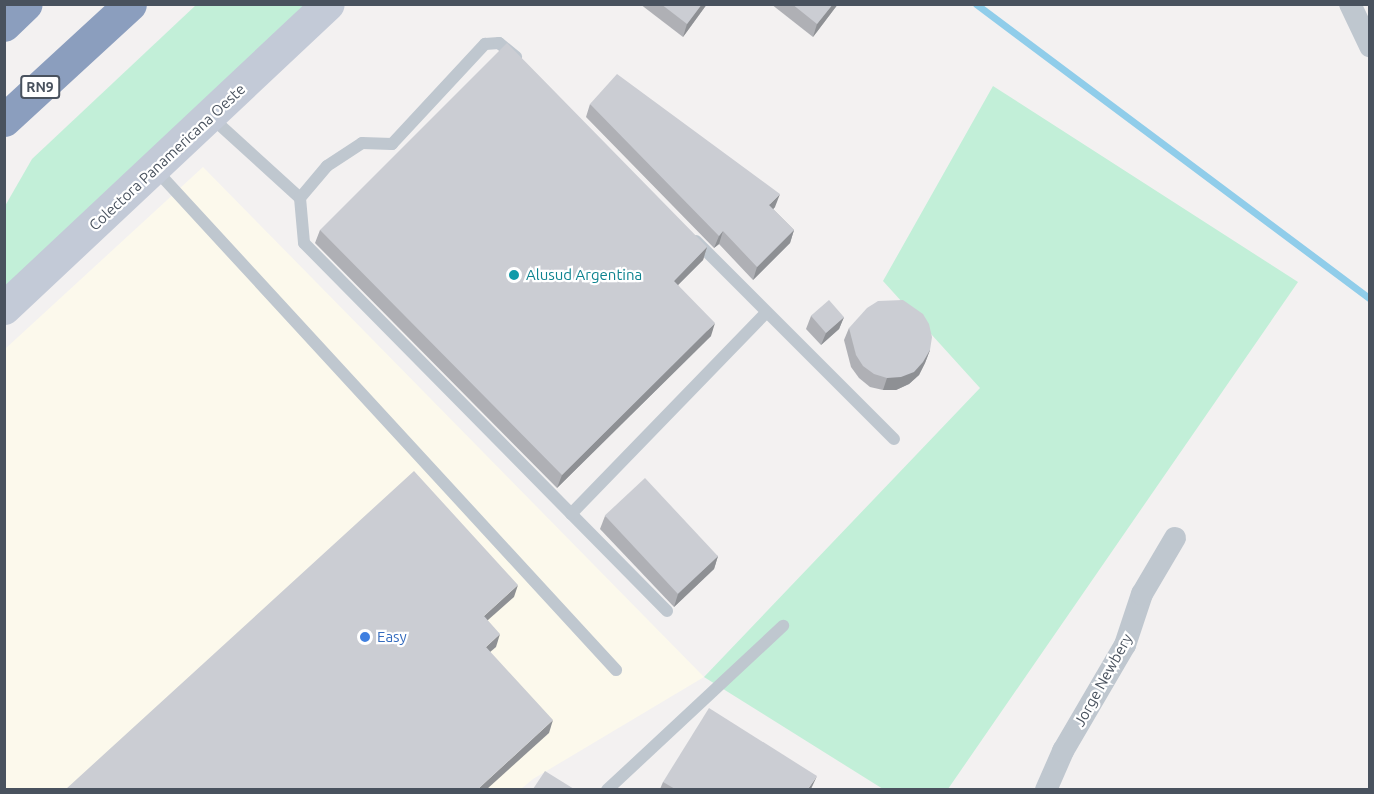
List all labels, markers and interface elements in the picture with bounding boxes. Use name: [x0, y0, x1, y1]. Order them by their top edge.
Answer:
road number: RN9: [19, 76, 61, 98]
street label: Colectora Panamericana Oeste: [85, 80, 249, 234]
place label: Alusud Argentina: [526, 266, 642, 284]
marker: Alusud Argentina: [507, 268, 521, 282]
place label: Easy: [377, 628, 407, 646]
marker: Easy: [358, 630, 372, 644]
street label: Jorge Newbery: [1070, 631, 1136, 729]

